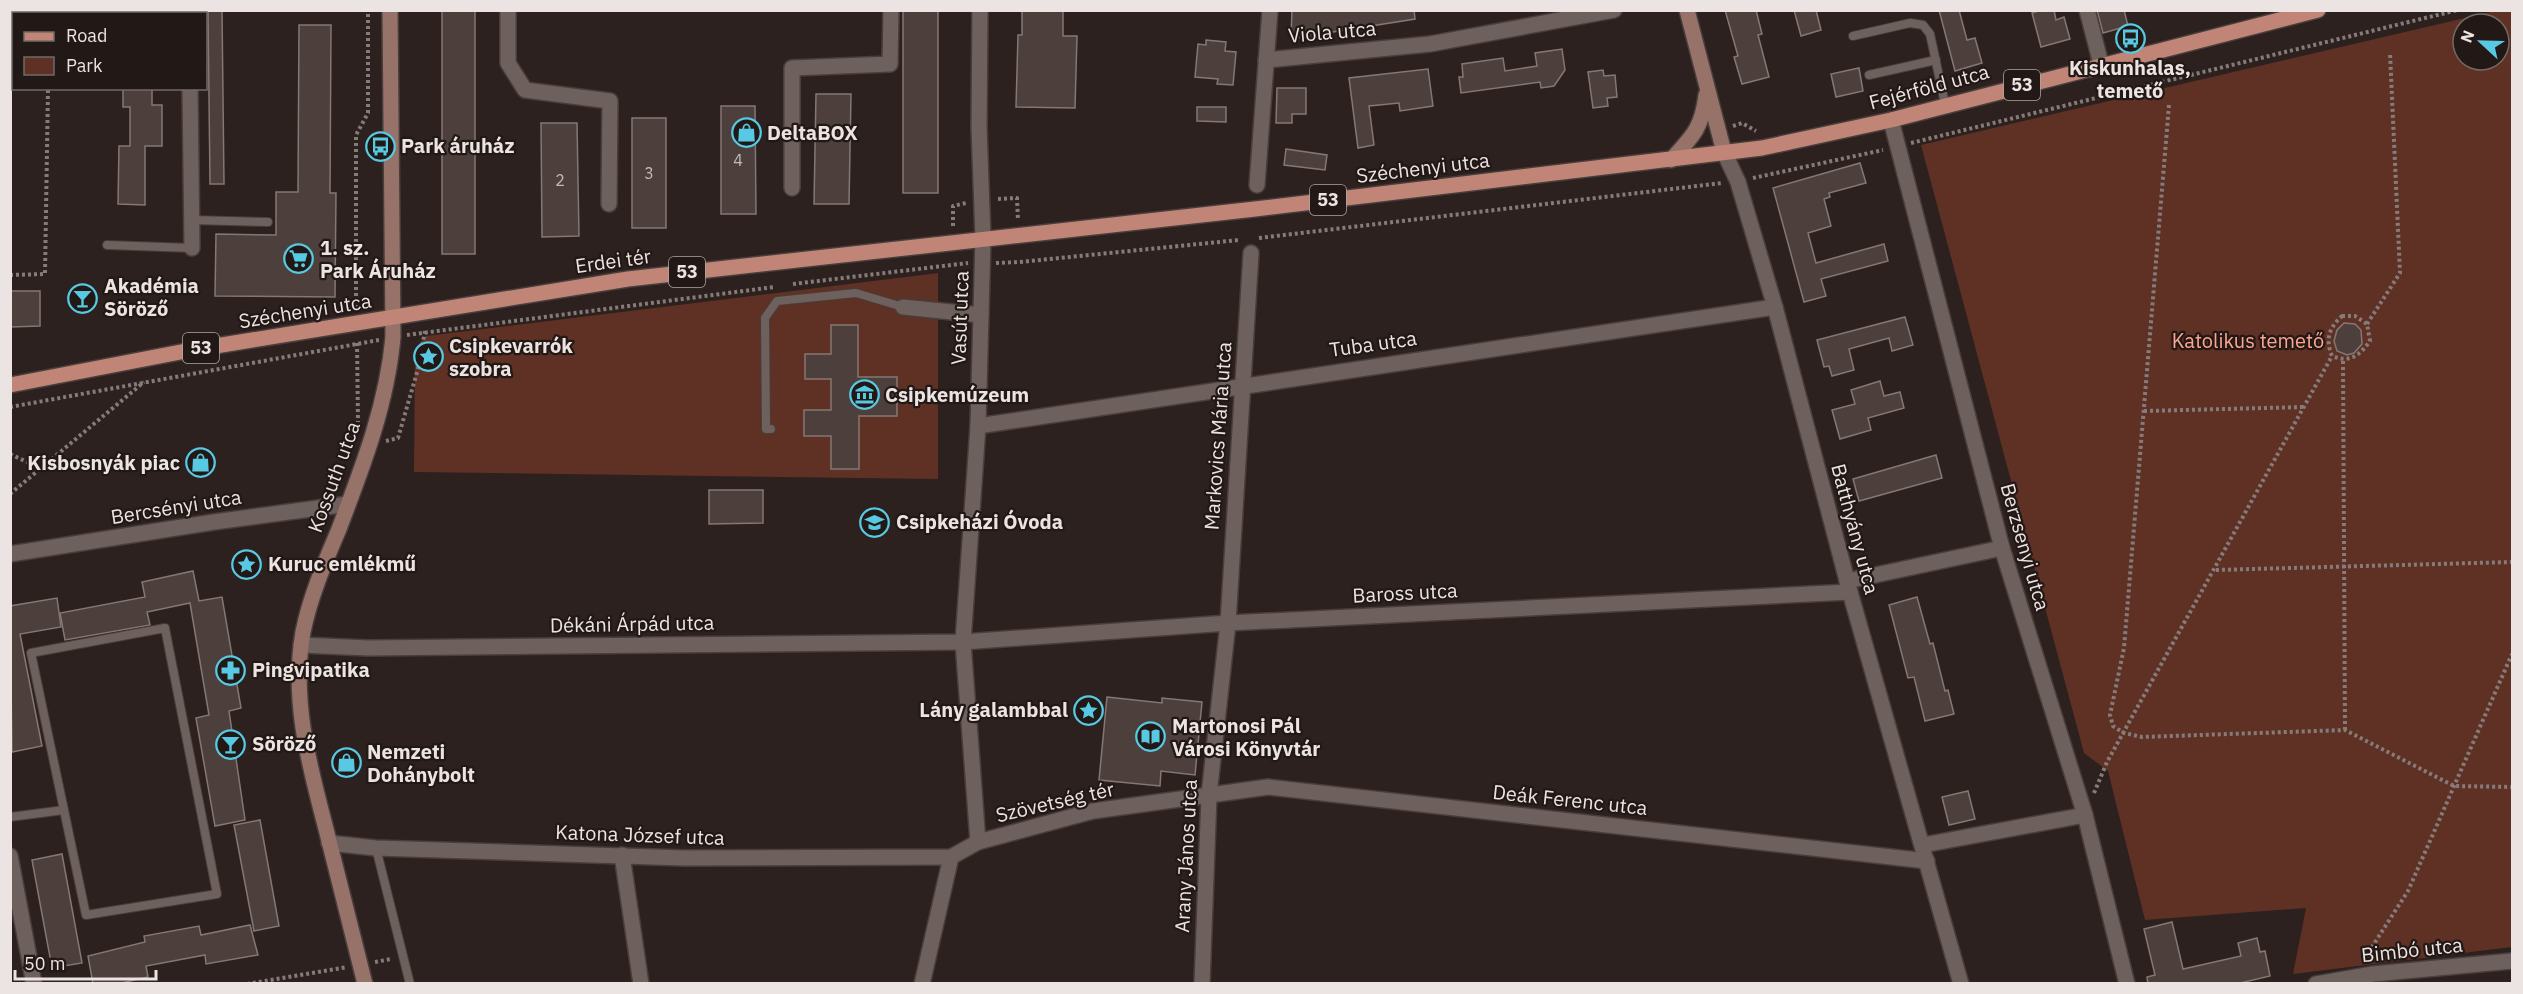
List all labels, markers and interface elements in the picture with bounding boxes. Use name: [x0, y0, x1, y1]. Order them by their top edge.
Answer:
legend: [12, 12, 207, 90]
north arrow: [2451, 12, 2511, 72]
street label: Viola utca: [1287, 14, 1377, 49]
bus stop icon: Kiskunhalas, temető: [2114, 22, 2146, 54]
text: Road: [66, 24, 107, 47]
text: N: [2456, 27, 2479, 46]
text: Park: [66, 54, 103, 77]
place label: Kiskunhalas, temető: [2069, 54, 2191, 104]
street label: Fejérföld utca: [1866, 57, 1992, 116]
road number: 53: [2004, 70, 2040, 100]
shop icon: DeltaBOX: [730, 117, 762, 149]
place label: DeltaBOX: [767, 119, 858, 146]
bus stop icon: Park áruház: [364, 130, 396, 162]
place label: Park áruház: [401, 132, 515, 159]
street label: Széchenyi utca: [1355, 146, 1491, 189]
house number: 4: [733, 150, 743, 170]
house number: 3: [644, 163, 654, 183]
house number: 2: [555, 170, 565, 190]
road number: 53: [1310, 185, 1346, 215]
place label: 1. sz. Park Áruház: [320, 234, 436, 284]
street label: Erdei tér: [573, 242, 653, 279]
supermarket icon: 1. sz. Park Áruház: [283, 243, 315, 275]
road number: 53: [669, 257, 705, 287]
street label: Vasút utca: [944, 270, 975, 365]
place label: Akadémia Söröző: [104, 272, 199, 322]
bar icon: Akadémia Söröző: [67, 282, 99, 314]
street label: Széchenyi utca: [237, 287, 374, 334]
street label: Tuba utca: [1328, 324, 1419, 363]
park label: Katolikus temető: [2172, 327, 2324, 354]
place label: Csipkevarrók szobra: [449, 332, 573, 382]
road number: 53: [183, 333, 219, 363]
place icon: Csipkevarrók szobra: [412, 341, 444, 373]
street label: Markovics Mária utca: [1197, 341, 1238, 531]
museum icon: Csipkemúzeum: [848, 379, 880, 411]
place label: Csipkemúzeum: [885, 381, 1029, 408]
street label: Kossuth utca: [301, 417, 366, 536]
shop icon: Kisbosnyák piac: [185, 447, 217, 479]
place label: Kisbosnyák piac: [27, 449, 180, 476]
street label: Batthyány utca: [1825, 461, 1886, 597]
street label: Berzsenyi utca: [1994, 480, 2057, 614]
street label: Bercsényi utca: [109, 483, 244, 530]
school or university icon: Csipkeházi Óvoda: [859, 506, 891, 538]
place label: Csipkeházi Óvoda: [896, 508, 1063, 535]
place icon: Kuruc emlékmű: [231, 548, 263, 580]
place label: Kuruc emlékmű: [268, 550, 416, 577]
street label: Baross utca: [1352, 576, 1459, 609]
street label: Dékáni Árpád utca: [550, 609, 715, 638]
pharmacy icon: Pingvipatika: [215, 654, 247, 686]
place label: Pingvipatika: [252, 656, 370, 683]
place icon: Lány galambbal: [1073, 694, 1105, 726]
place label: Lány galambbal: [919, 696, 1068, 723]
place label: Martonosi Pál Városi Könyvtár: [1172, 712, 1320, 762]
library icon: Martonosi Pál Városi Könyvtár: [1135, 721, 1167, 753]
bar icon: Söröző: [215, 728, 247, 760]
place label: Söröző: [252, 730, 316, 757]
place label: Nemzeti Dohánybolt: [367, 738, 475, 788]
shop icon: Nemzeti Dohánybolt: [330, 747, 362, 779]
street label: Szövetség tér: [993, 775, 1117, 828]
street label: Arany János utca: [1168, 778, 1203, 933]
street label: Deák Ferenc utca: [1491, 778, 1649, 821]
street label: Katona József utca: [555, 818, 726, 851]
street label: Bimbó utca: [2360, 931, 2464, 968]
scale bar: [15, 943, 156, 981]
text: 50 m: [24, 952, 66, 975]

